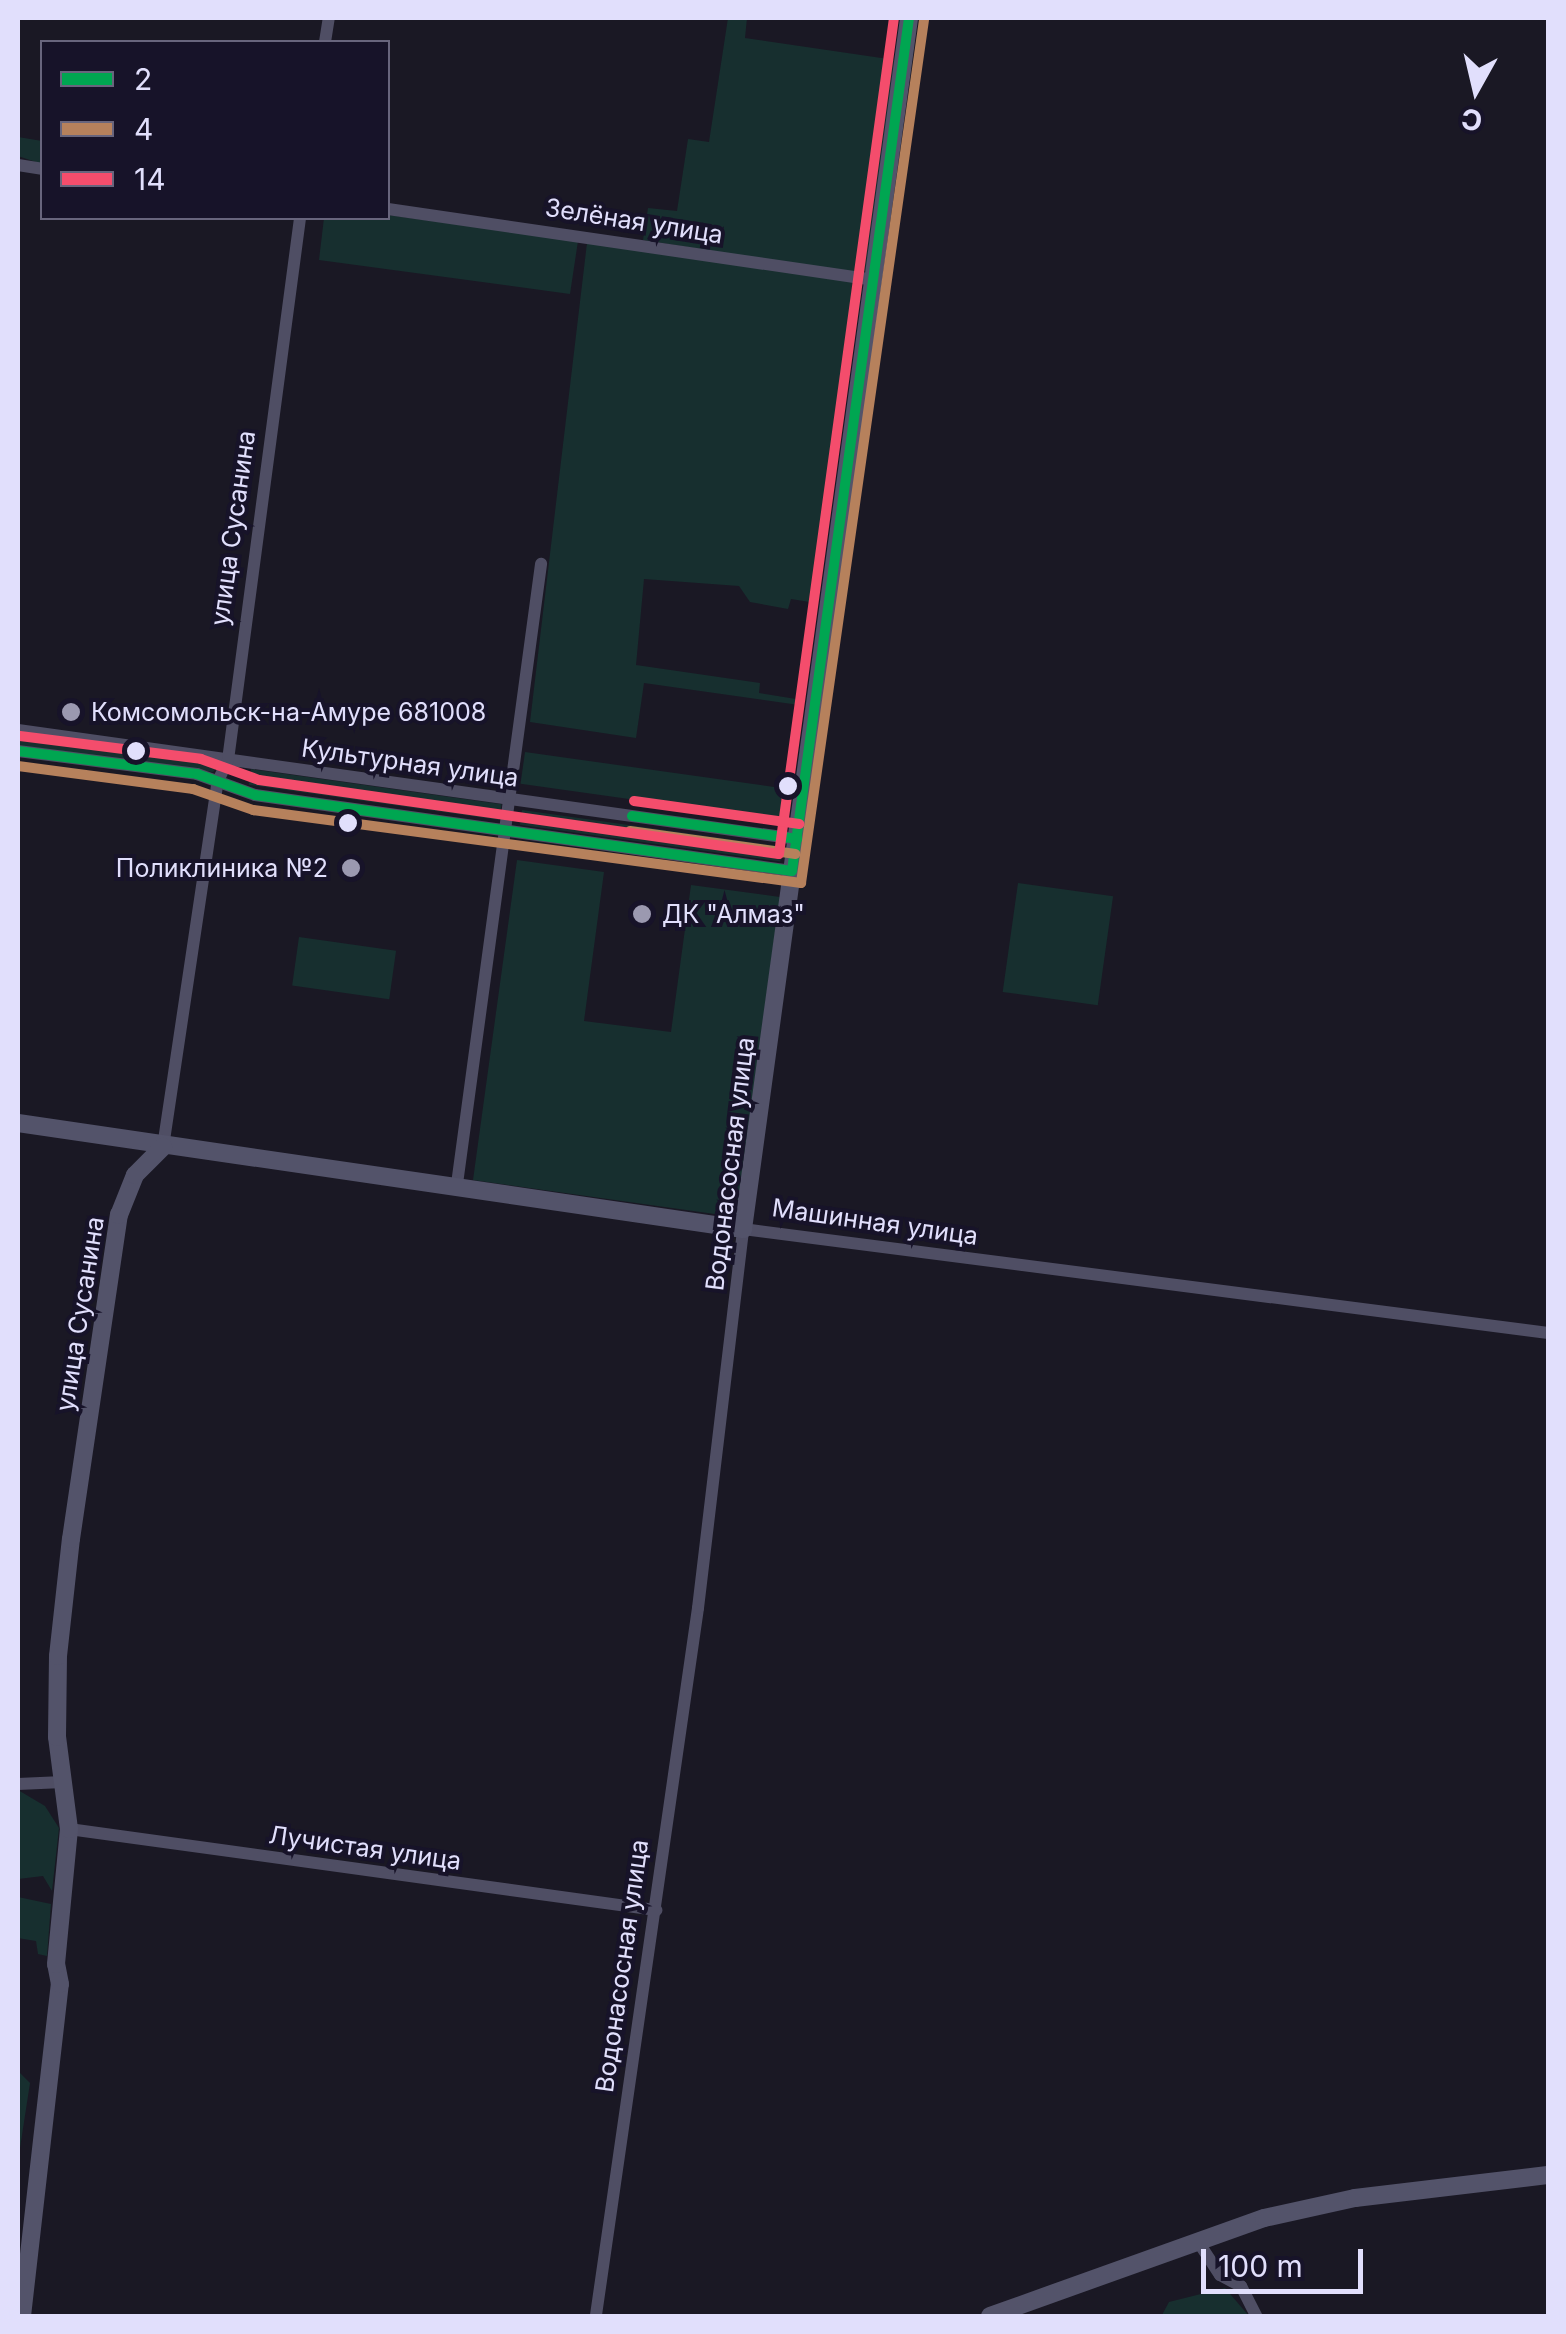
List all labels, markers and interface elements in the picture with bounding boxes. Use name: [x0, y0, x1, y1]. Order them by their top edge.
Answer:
legend: [40, 40, 390, 220]
north arrow: [1426, 40, 1526, 140]
text: 2: [134, 61, 152, 97]
text: С: [1459, 101, 1484, 138]
text: 4: [134, 111, 153, 147]
text: 14: [134, 161, 166, 197]
street label: Зелёная улица: [543, 192, 725, 250]
street label: улица Сусанина: [204, 428, 262, 628]
place label: Комсомольск-на-Амуре 681008: [91, 697, 486, 727]
marker: Комсомольск-на-Амуре 681008: [60, 701, 82, 723]
street label: Культурная улица: [300, 733, 520, 793]
unlabelled marker: [126, 741, 146, 761]
unlabelled marker: [778, 776, 798, 796]
unlabelled marker: [338, 813, 358, 833]
place label: Поликлиника №2: [116, 853, 328, 883]
marker: Поликлиника №2: [338, 855, 364, 881]
place label: ДК "Алмаз": [662, 899, 805, 929]
marker: ДК "Алмаз": [631, 903, 653, 925]
street label: Водонасосная улица: [700, 1036, 760, 1292]
street label: Машинная улица: [770, 1193, 980, 1251]
street label: улица Сусанина: [50, 1214, 110, 1414]
street label: Лучистая улица: [267, 1820, 463, 1876]
street label: Водонасосная улица: [589, 1838, 655, 2094]
scale bar: [1206, 2229, 1368, 2291]
text: 100 m: [1218, 2248, 1303, 2284]

